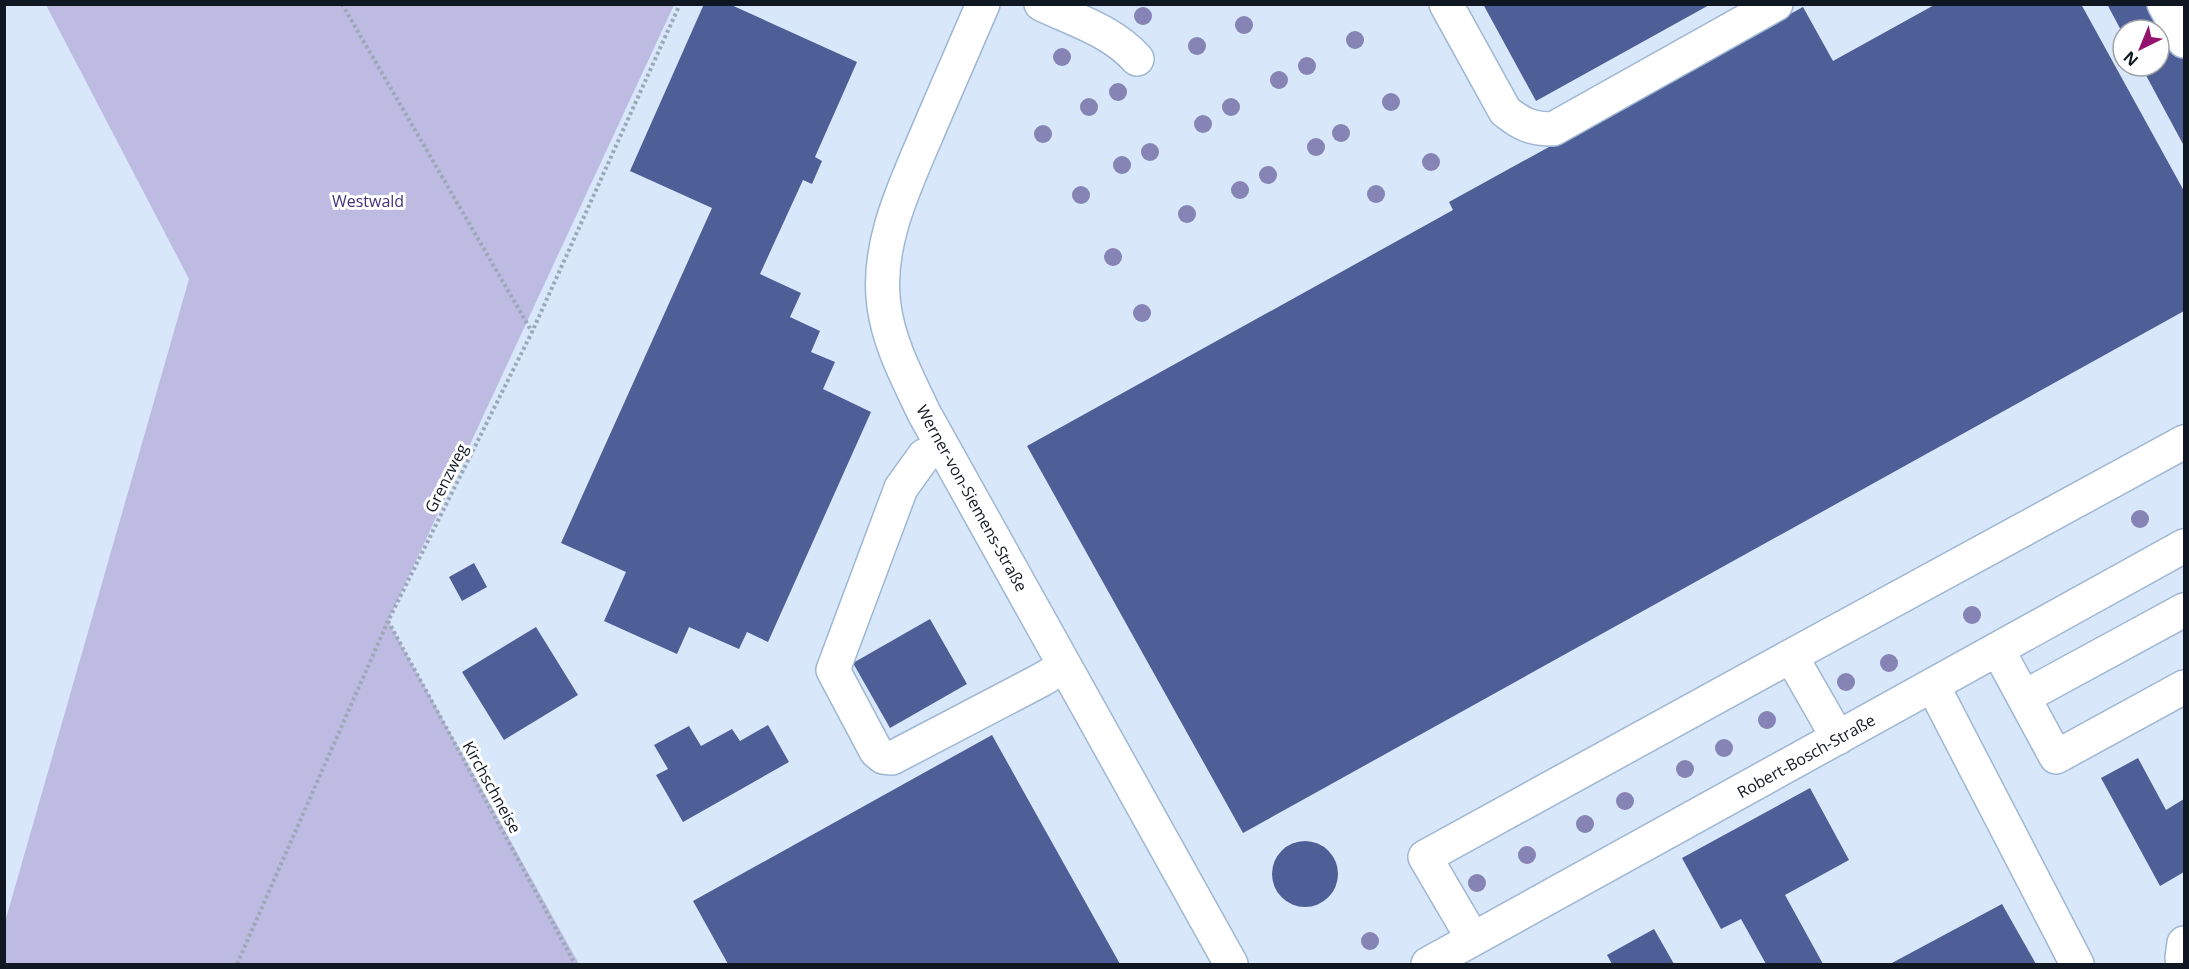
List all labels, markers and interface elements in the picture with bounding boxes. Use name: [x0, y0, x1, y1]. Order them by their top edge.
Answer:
north arrow: [2111, 18, 2171, 78]
text: N: [2119, 46, 2143, 71]
park label: Westwald: [332, 190, 404, 212]
street label: Werner-von-Siemens-Straße: [911, 401, 1033, 595]
street label: Grenzweg: [419, 440, 473, 516]
street label: Robert-Bosch-Straße: [1733, 709, 1879, 803]
street label: Kirchschneise: [458, 737, 526, 837]

